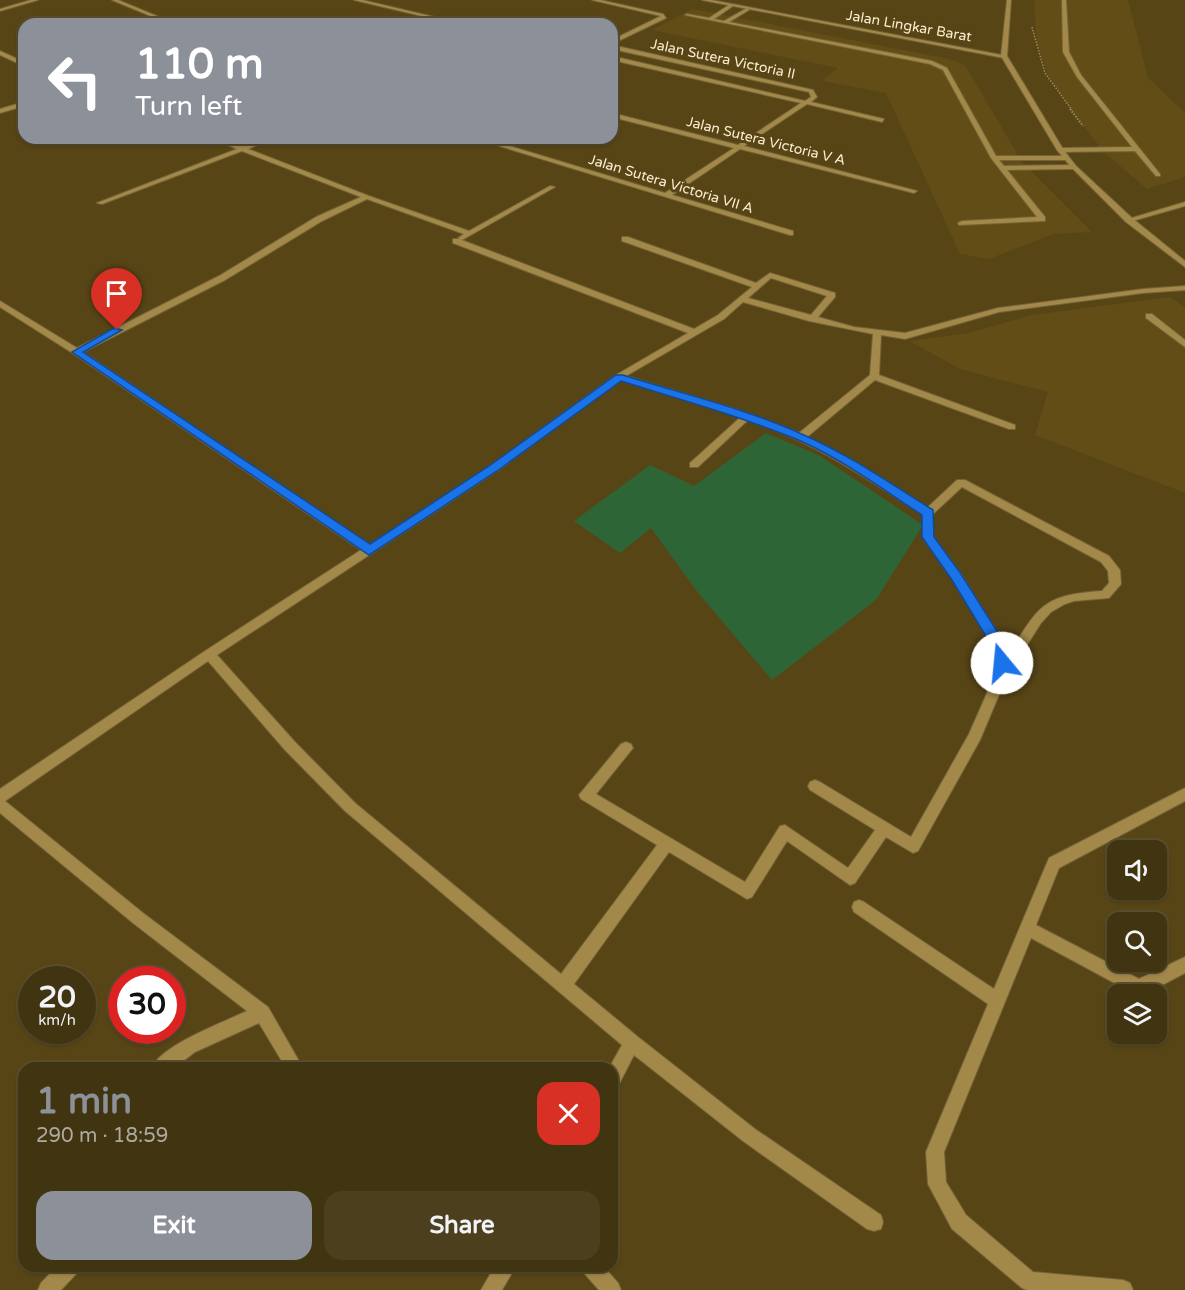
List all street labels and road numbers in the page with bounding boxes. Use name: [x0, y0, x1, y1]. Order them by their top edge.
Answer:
street label: Jalan Lingkar Barat: [845, 7, 974, 46]
street label: Jalan Sutera Victoria II: [649, 35, 797, 83]
street label: Jalan Sutera Victoria V A: [685, 113, 847, 169]
street label: Jalan Sutera Victoria VII A: [587, 151, 755, 217]

